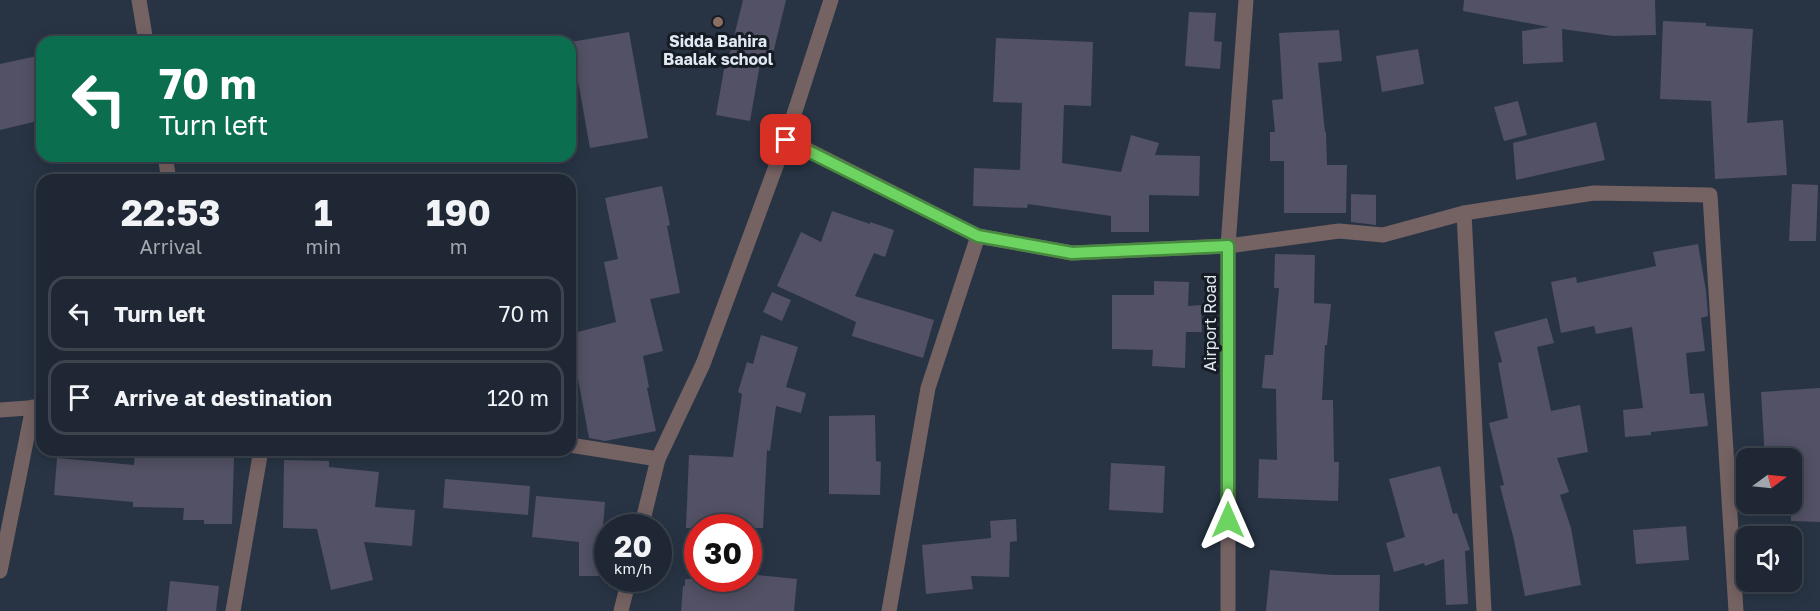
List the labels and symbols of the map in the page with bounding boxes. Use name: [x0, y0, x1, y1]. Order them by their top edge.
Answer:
marker: Sidda Bahira Baalak school: [711, 15, 725, 29]
place label: Sidda Bahira Baalak school: [663, 31, 774, 69]
pin: [760, 114, 811, 165]
street label: Airport Road: [1200, 275, 1220, 371]
north arrow: [1736, 448, 1802, 514]
position arrow: [1196, 488, 1260, 552]
speed limit sign: 30: [684, 514, 762, 592]

